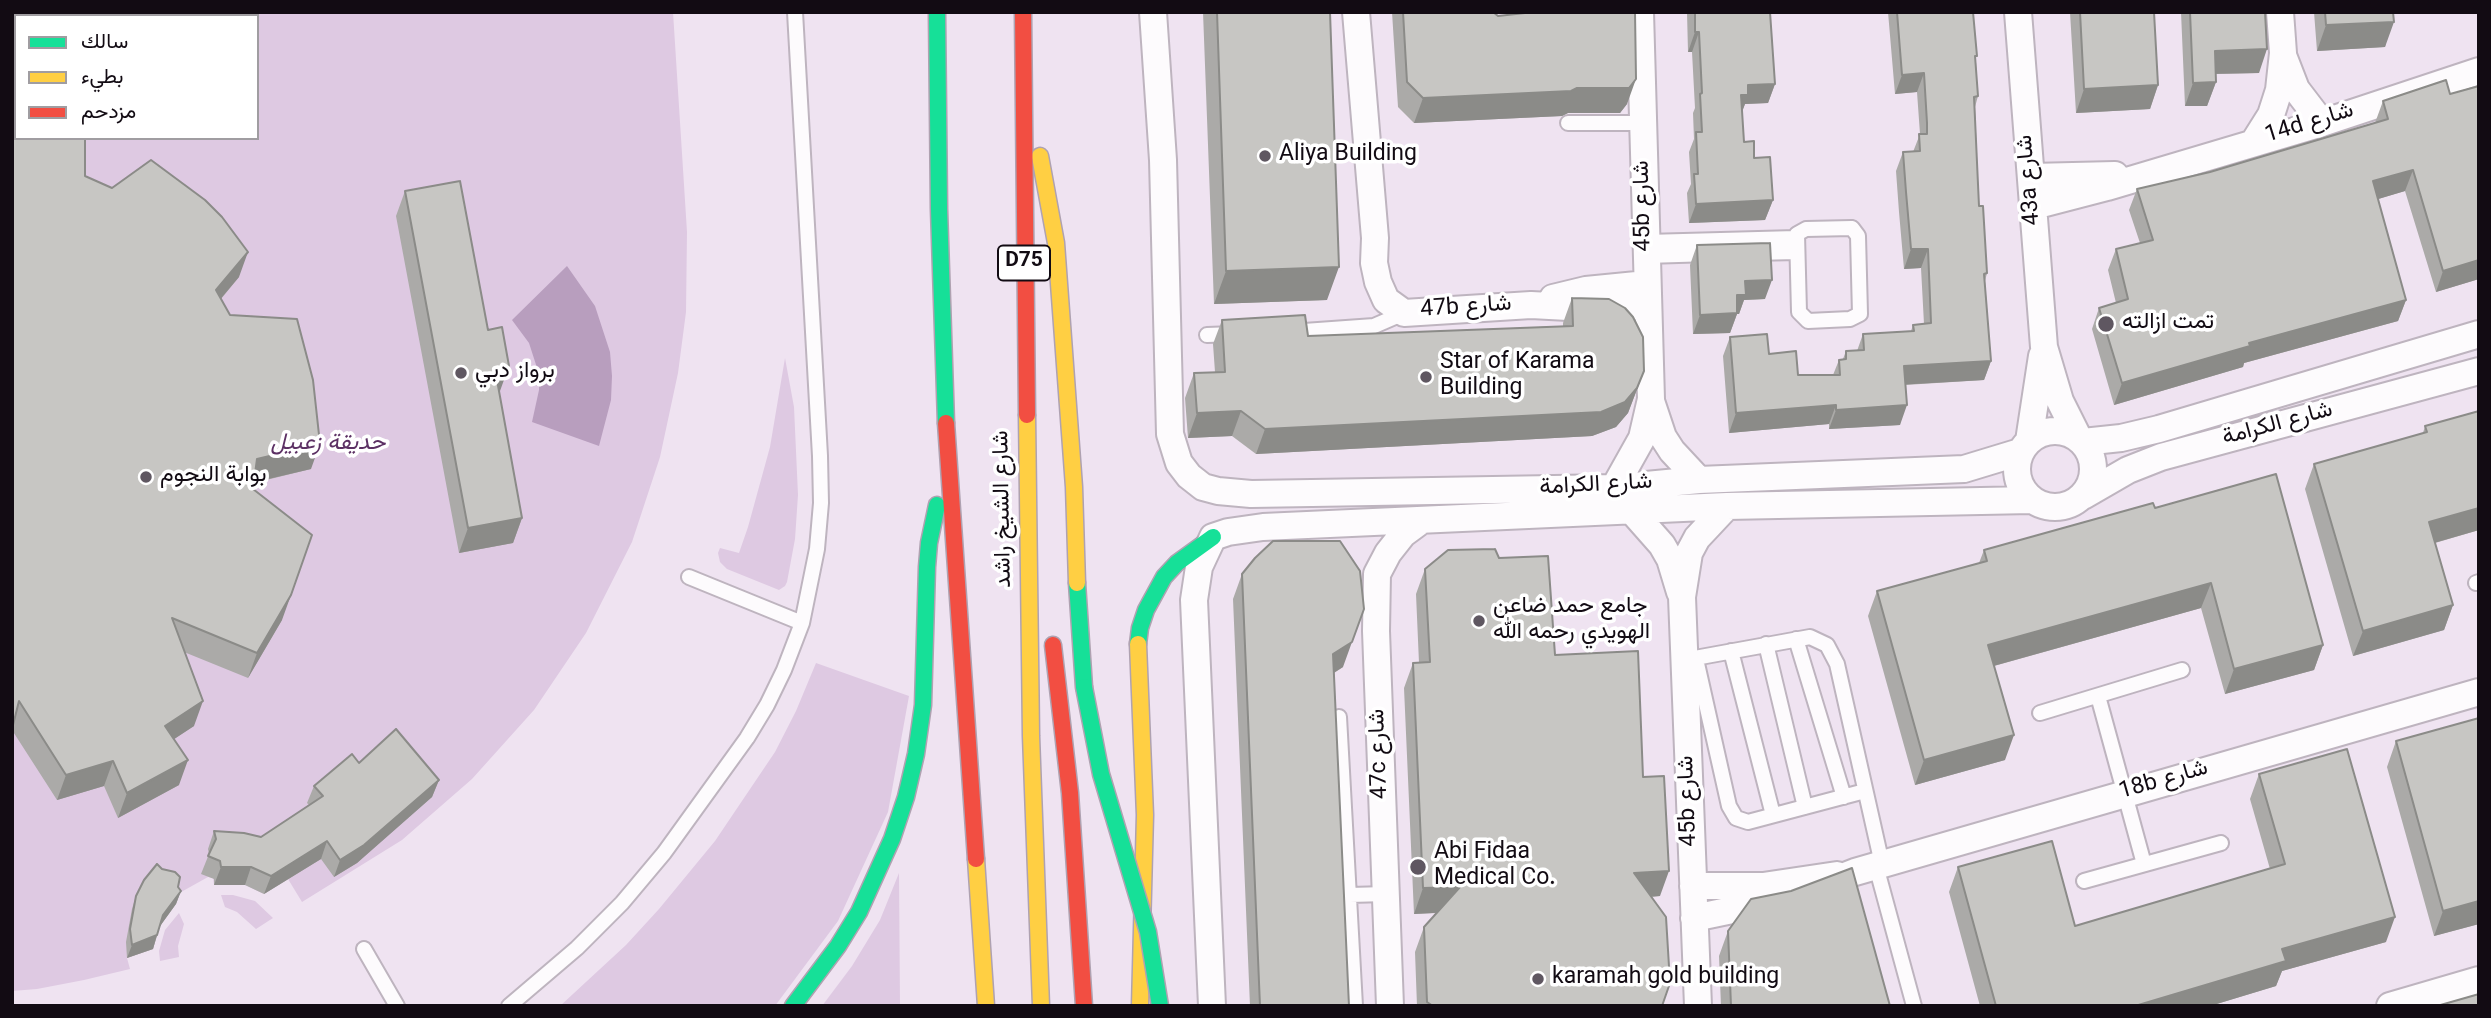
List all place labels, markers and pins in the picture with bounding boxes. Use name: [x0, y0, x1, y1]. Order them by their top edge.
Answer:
place label: Aliya Building: [1279, 142, 1417, 170]
marker: Aliya Building: [1257, 148, 1273, 164]
place label: تمت ازالته: [2122, 310, 2214, 338]
marker: تمت ازالته: [2096, 314, 2116, 334]
place label: Star of Karama Building: [1440, 350, 1594, 404]
place label: برواز دبي: [475, 359, 555, 387]
marker: برواز دبي: [453, 365, 469, 381]
marker: Star of Karama Building: [1418, 369, 1434, 385]
place label: بوابة النجوم: [160, 463, 267, 491]
marker: بوابة النجوم: [138, 469, 154, 485]
place label: جامع حمد ضاعن الهويدي رحمه الله: [1493, 594, 1650, 648]
marker: جامع حمد ضاعن الهويدي رحمه الله: [1471, 613, 1487, 629]
place label: Abi Fidaa Medical Co.: [1434, 840, 1555, 894]
marker: Abi Fidaa Medical Co.: [1408, 857, 1428, 877]
place label: karamah gold building: [1552, 965, 1779, 993]
marker: karamah gold building: [1530, 971, 1546, 987]

